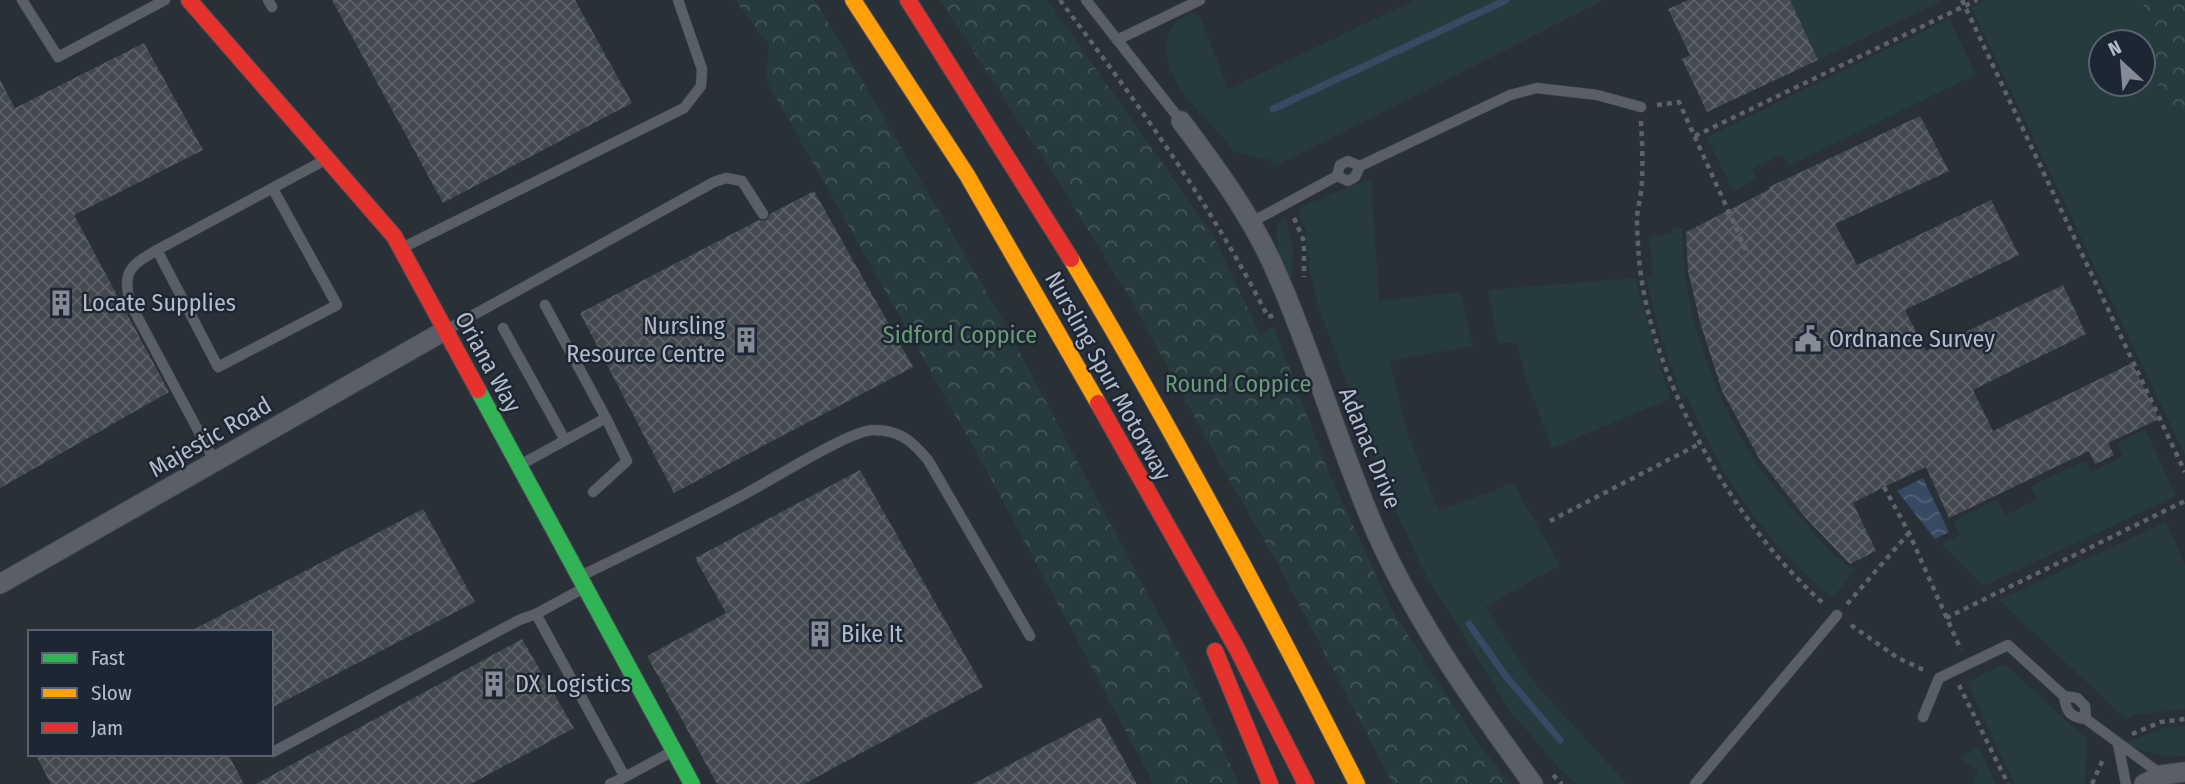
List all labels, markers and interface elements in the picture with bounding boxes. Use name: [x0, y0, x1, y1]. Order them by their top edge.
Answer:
north arrow: [2087, 28, 2157, 98]
text: N: [2105, 35, 2125, 61]
street label: Nursling Spur Motorway: [1039, 267, 1177, 485]
building icon: Locate Supplies: [46, 288, 76, 318]
place label: Locate Supplies: [82, 289, 236, 317]
street label: Oriana Way: [449, 307, 527, 417]
place label: Nursling Resource Centre: [566, 312, 726, 368]
park label: Sidford Coppice: [883, 321, 1037, 349]
public building icon: Ordnance Survey: [1793, 324, 1823, 354]
building icon: Nursling Resource Centre: [731, 325, 761, 355]
place label: Ordnance Survey: [1829, 325, 1995, 353]
park label: Round Coppice: [1165, 370, 1311, 398]
street label: Adanac Drive: [1333, 383, 1407, 513]
street label: Majestic Road: [144, 391, 276, 483]
building icon: Bike It: [805, 619, 835, 649]
place label: Bike It: [841, 620, 903, 648]
legend: [28, 630, 273, 756]
text: Fast: [91, 645, 125, 671]
building icon: DX Logistics: [479, 669, 509, 699]
place label: DX Logistics: [515, 670, 631, 698]
text: Slow: [91, 680, 132, 706]
text: Jam: [91, 715, 123, 741]

